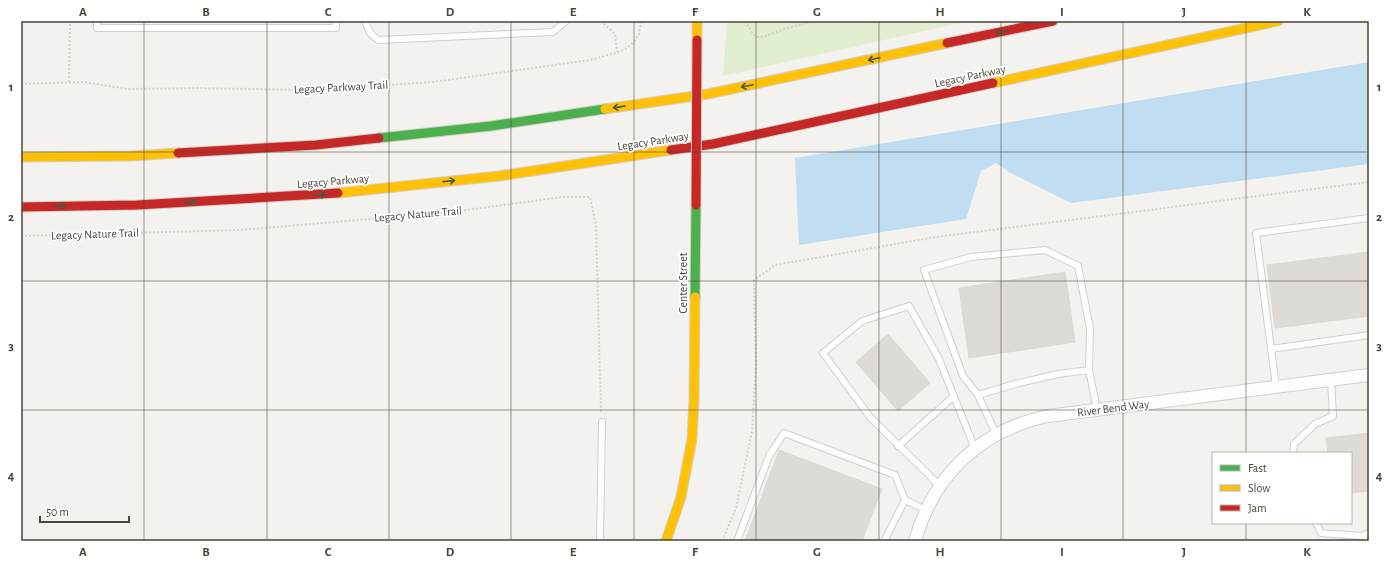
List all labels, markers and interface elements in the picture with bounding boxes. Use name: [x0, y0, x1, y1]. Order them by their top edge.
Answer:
text: A: [79, 6, 87, 19]
text: B: [202, 6, 210, 19]
text: C: [325, 6, 332, 19]
text: D: [446, 6, 455, 19]
text: E: [570, 6, 577, 19]
text: F: [692, 6, 699, 19]
text: G: [813, 6, 821, 19]
text: H: [935, 6, 945, 19]
text: I: [1060, 6, 1064, 19]
text: J: [1182, 6, 1186, 19]
text: K: [1303, 6, 1311, 19]
one-way arrow: [995, 28, 1008, 36]
one-way arrow: [868, 55, 881, 63]
street label: Legacy Parkway: [933, 63, 1007, 90]
street label: Legacy Parkway Trail: [293, 79, 389, 96]
text: 1: [9, 81, 13, 94]
text: 1: [1377, 81, 1381, 94]
one-way arrow: [741, 82, 754, 90]
one-way arrow: [613, 103, 626, 111]
street label: Legacy Parkway: [616, 129, 690, 154]
street label: Legacy Parkway: [296, 172, 370, 191]
one-way arrow: [442, 177, 455, 185]
one-way arrow: [313, 191, 326, 198]
one-way arrow: [183, 199, 196, 206]
one-way arrow: [53, 202, 66, 210]
street label: Legacy Nature Trail: [374, 204, 463, 225]
text: 2: [8, 211, 14, 224]
text: 2: [1376, 211, 1382, 224]
street label: Legacy Nature Trail: [51, 226, 139, 243]
street label: Center Street: [677, 252, 689, 314]
text: 3: [8, 340, 14, 353]
text: 3: [1376, 340, 1382, 353]
street label: River Bend Way: [1076, 398, 1150, 419]
legend: [1212, 452, 1352, 524]
text: Fast: [1248, 462, 1267, 474]
text: 4: [8, 470, 15, 483]
text: 4: [1376, 470, 1383, 483]
text: Slow: [1248, 482, 1270, 494]
scale bar: [40, 498, 129, 524]
text: Jam: [1248, 502, 1267, 514]
text: 50 m: [46, 506, 69, 518]
text: A: [79, 546, 87, 559]
text: B: [202, 546, 210, 559]
text: C: [325, 546, 332, 559]
text: D: [446, 546, 455, 559]
text: E: [570, 546, 577, 559]
text: F: [692, 546, 699, 559]
text: G: [813, 546, 821, 559]
text: H: [935, 546, 945, 559]
text: I: [1060, 546, 1064, 559]
text: J: [1182, 546, 1186, 559]
text: K: [1303, 546, 1311, 559]

